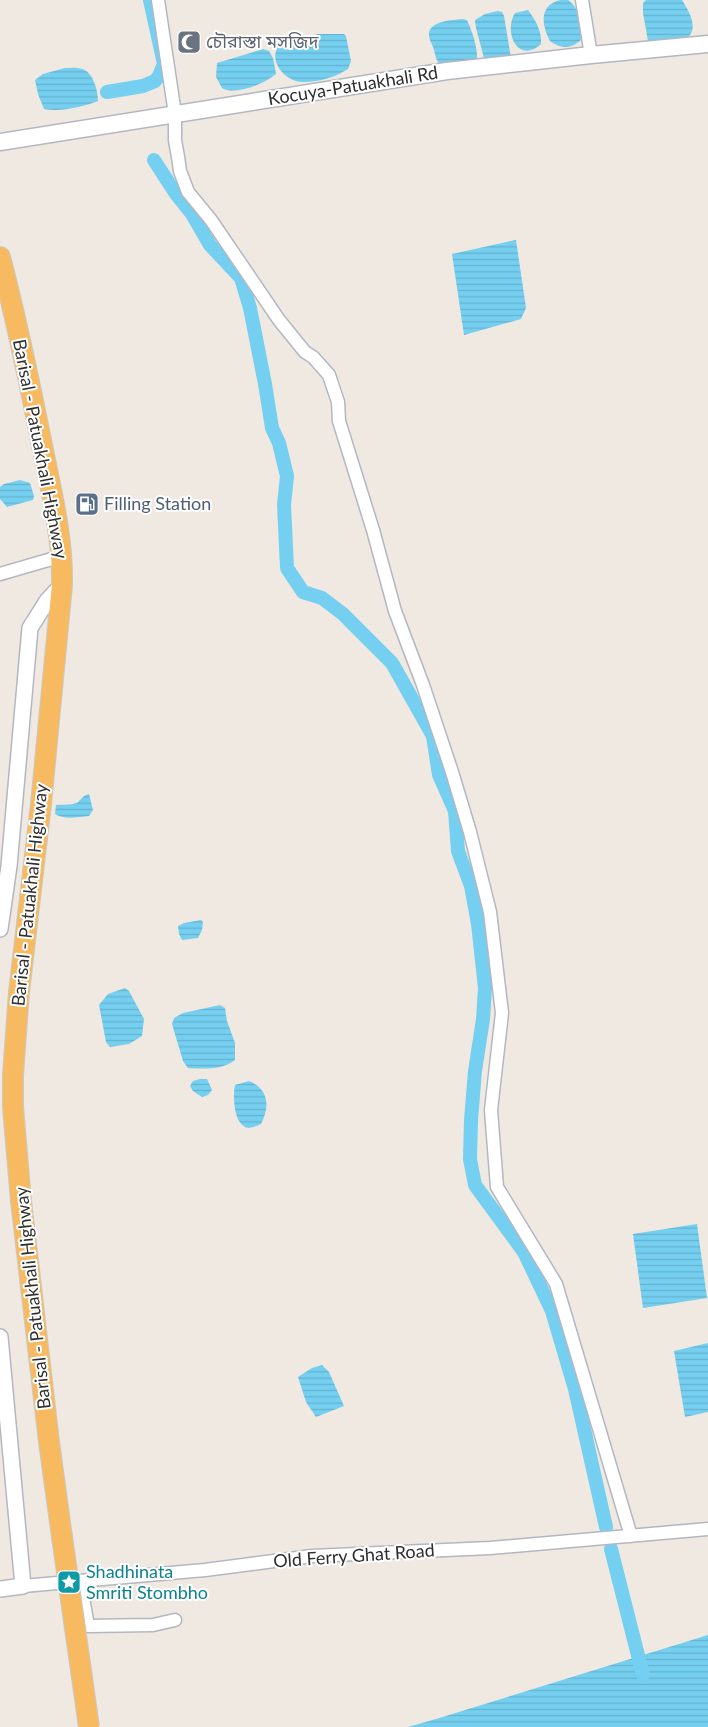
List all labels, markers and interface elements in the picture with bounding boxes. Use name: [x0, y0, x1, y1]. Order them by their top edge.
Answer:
mosque icon: চৌরাস্তা মসজিদ: [176, 29, 202, 55]
place label: চৌরাস্তা মসজিদ: [206, 30, 319, 52]
street label: Kocuya-Patuakhali Rd: [266, 61, 439, 109]
street label: Barisal - Patuakhali Highway: [9, 337, 73, 561]
fuel station icon: Filling Station: [74, 491, 100, 517]
place label: Filling Station: [104, 492, 211, 514]
street label: Barisal - Patuakhali Highway: [6, 782, 52, 1007]
street label: Barisal - Patuakhali Highway: [9, 1185, 55, 1410]
street label: Old Ferry Ghat Road: [273, 1538, 435, 1572]
place label: Shadhinata Smriti Stombho: [86, 1560, 208, 1603]
place icon: Shadhinata Smriti Stombho: [56, 1569, 82, 1595]

